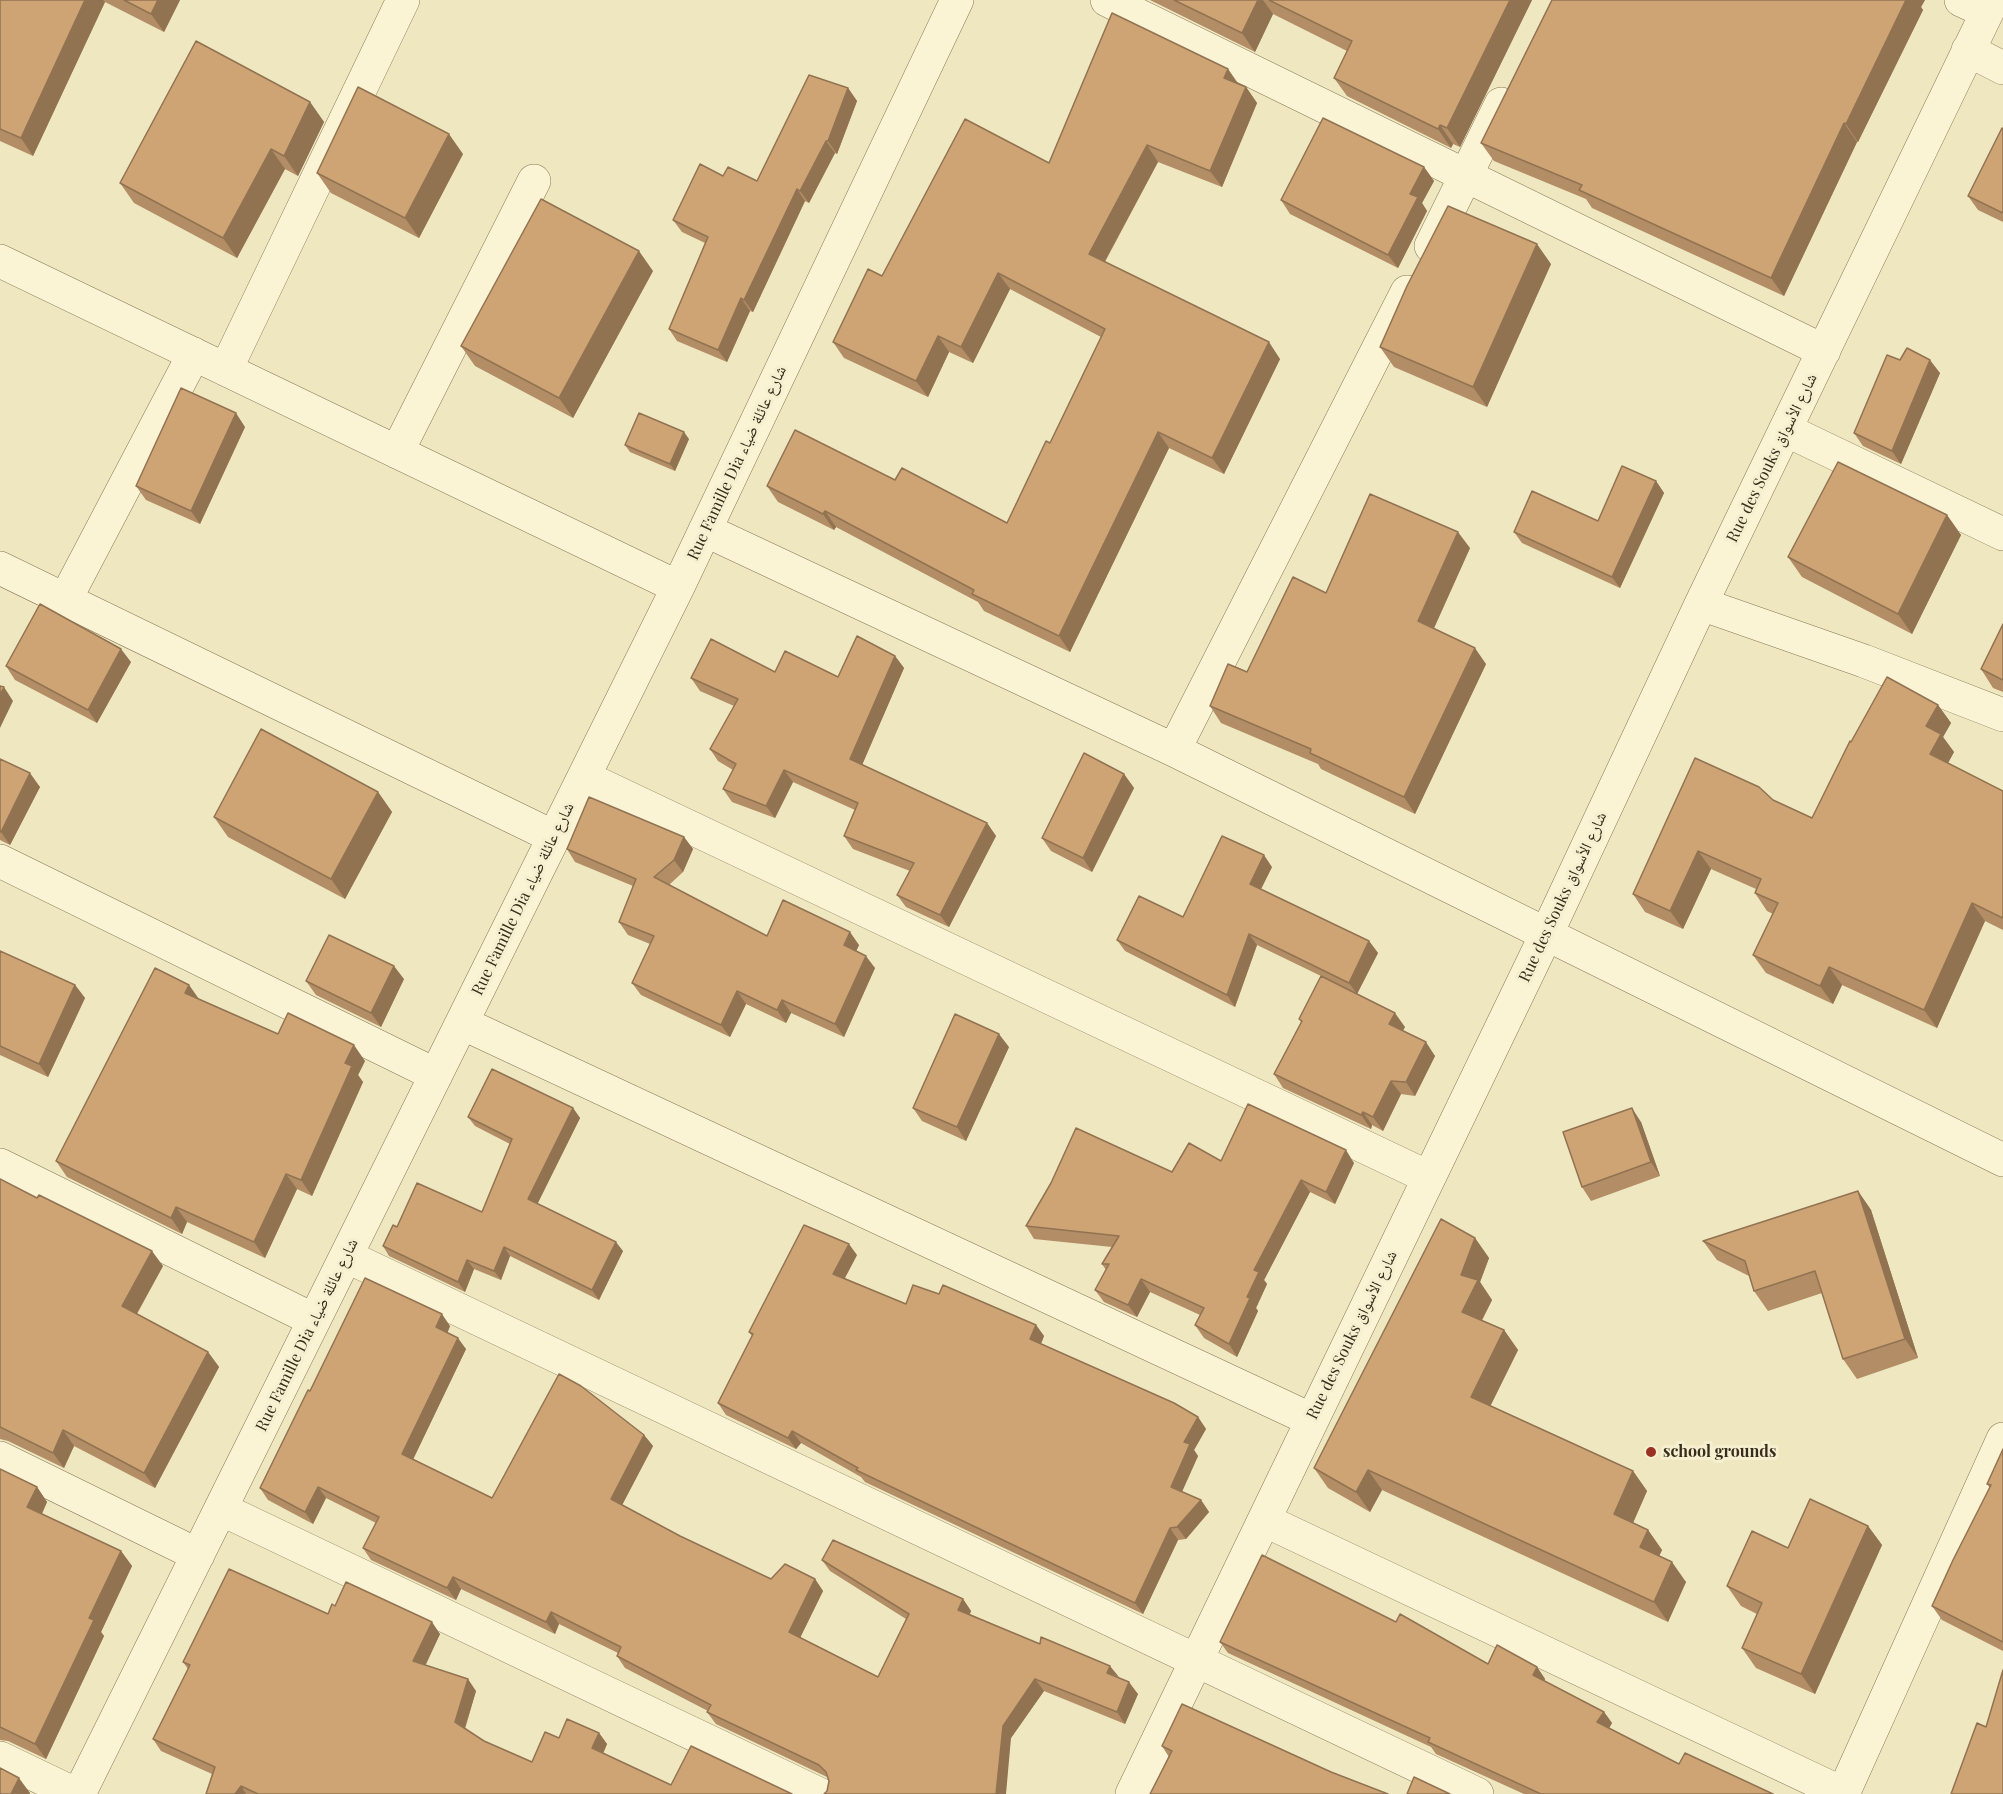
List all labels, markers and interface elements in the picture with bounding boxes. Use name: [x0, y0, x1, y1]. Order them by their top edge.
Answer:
street label: Rue Famille Dia شارع عائلة ضياء: [683, 363, 791, 563]
street label: Rue des Souks شارع الأسواق: [1723, 370, 1821, 546]
street label: Rue Famille Dia شارع عائلة ضياء: [468, 799, 578, 999]
street label: Rue des Souks شارع الأسواق: [1515, 809, 1611, 985]
street label: Rue Famille Dia شارع عائلة ضياء: [252, 1235, 362, 1435]
street label: Rue des Souks شارع الأسواق: [1303, 1247, 1401, 1423]
place label: school grounds: [1663, 1442, 1776, 1462]
marker: school grounds: [1644, 1445, 1658, 1459]

